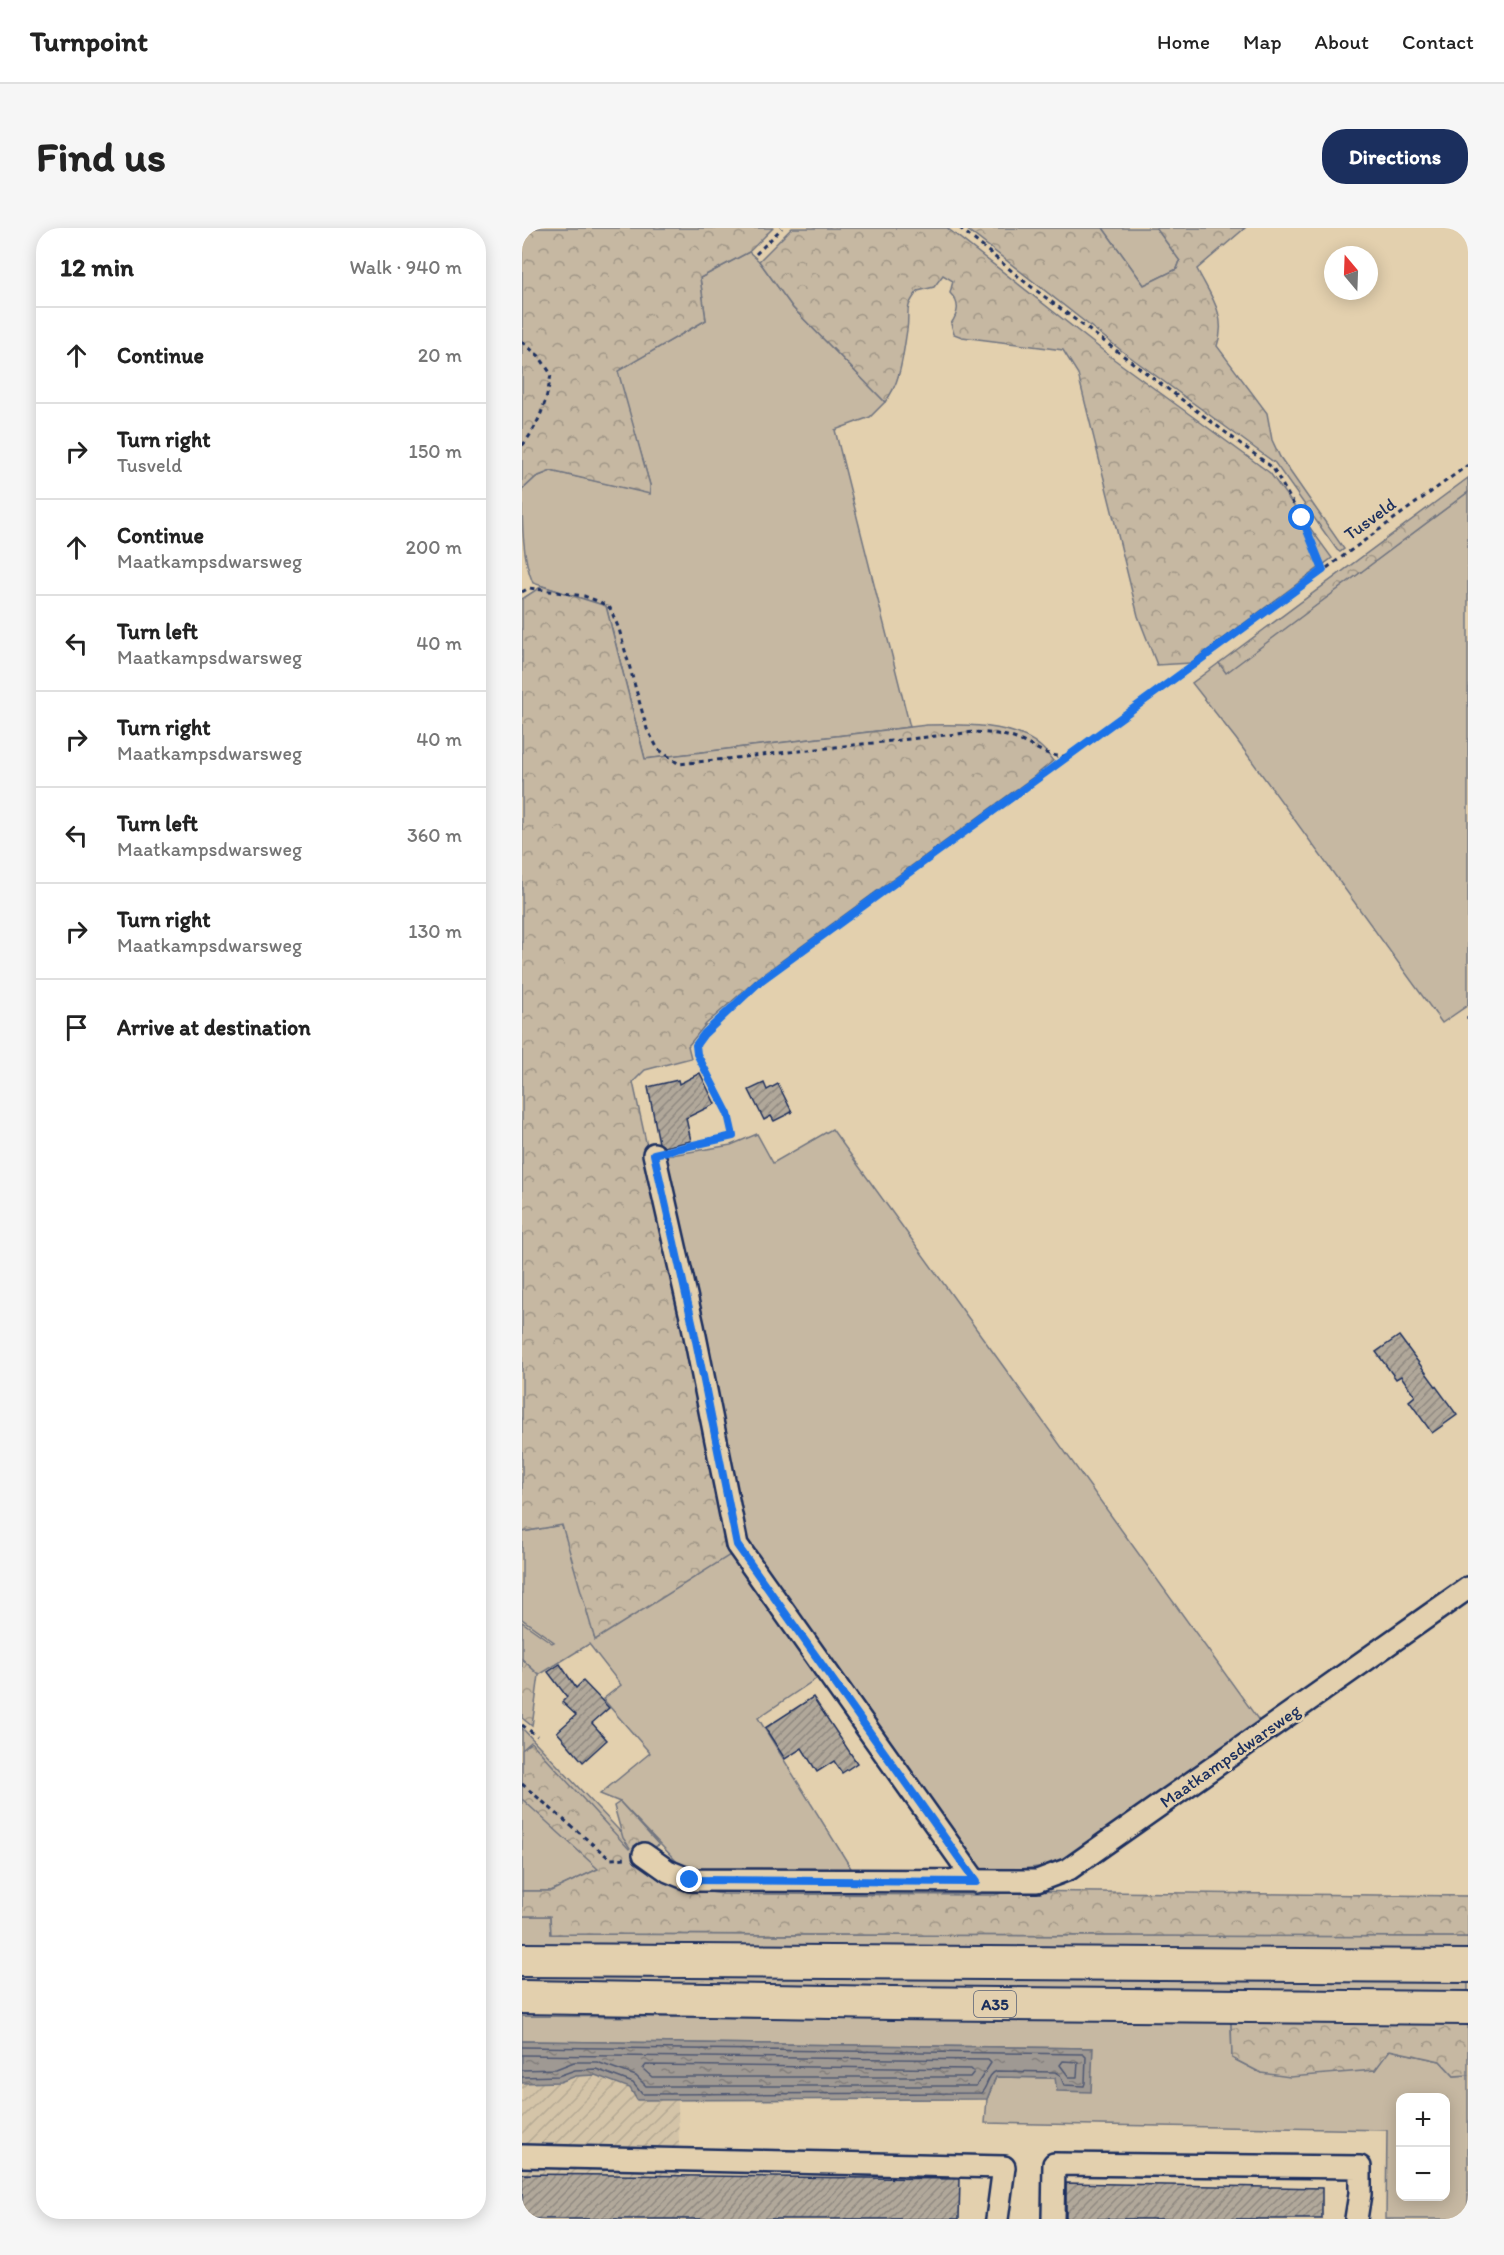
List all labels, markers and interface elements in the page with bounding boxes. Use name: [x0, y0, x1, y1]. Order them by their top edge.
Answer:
text: Turnpoint: [30, 24, 148, 58]
text: Home: [1157, 29, 1210, 54]
text: Map: [1243, 29, 1282, 54]
text: About: [1315, 29, 1369, 54]
text: Contact: [1402, 29, 1474, 54]
button: Directions: [1322, 129, 1468, 184]
text: Find us: [36, 131, 166, 182]
north arrow: [1324, 246, 1378, 300]
text: 12 min: [60, 251, 134, 283]
text: Walk · 940 m: [349, 255, 462, 279]
icon: ahead: [60, 339, 93, 372]
text: Continue: [117, 342, 204, 369]
text: 20 m: [418, 343, 462, 367]
text: Turn right: [117, 426, 211, 453]
icon: right: [60, 435, 93, 468]
text: 150 m: [409, 439, 462, 463]
text: Tusveld: [117, 453, 182, 477]
street label: Tusveld: [1340, 493, 1400, 545]
route start: [1288, 504, 1314, 530]
text: Continue: [117, 522, 204, 549]
icon: ahead: [60, 531, 93, 564]
text: 200 m: [406, 535, 462, 559]
text: Maatkampsdwarsweg: [117, 549, 302, 573]
text: Turn left: [117, 618, 198, 645]
icon: left: [60, 627, 93, 660]
text: 40 m: [416, 631, 462, 655]
text: Maatkampsdwarsweg: [117, 645, 302, 669]
text: Turn right: [117, 714, 211, 741]
icon: right: [60, 723, 93, 756]
text: 40 m: [416, 727, 462, 751]
text: Maatkampsdwarsweg: [117, 741, 302, 765]
text: Turn left: [117, 810, 198, 837]
icon: left: [60, 819, 93, 852]
text: 360 m: [407, 823, 462, 847]
text: Maatkampsdwarsweg: [117, 837, 302, 861]
text: Turn right: [117, 906, 211, 933]
icon: right: [60, 915, 93, 948]
text: 130 m: [408, 919, 462, 943]
text: Maatkampsdwarsweg: [117, 933, 302, 957]
icon: arrive: [60, 1011, 93, 1044]
text: Arrive at destination: [117, 1014, 311, 1041]
street label: Maatkampsdwarsweg: [1155, 1699, 1305, 1813]
route end: [676, 1866, 702, 1892]
road number: A35: [974, 1991, 1016, 2017]
map controls: [1396, 2093, 1450, 2201]
button: +: [1396, 2093, 1450, 2147]
button: −: [1396, 2147, 1450, 2201]

